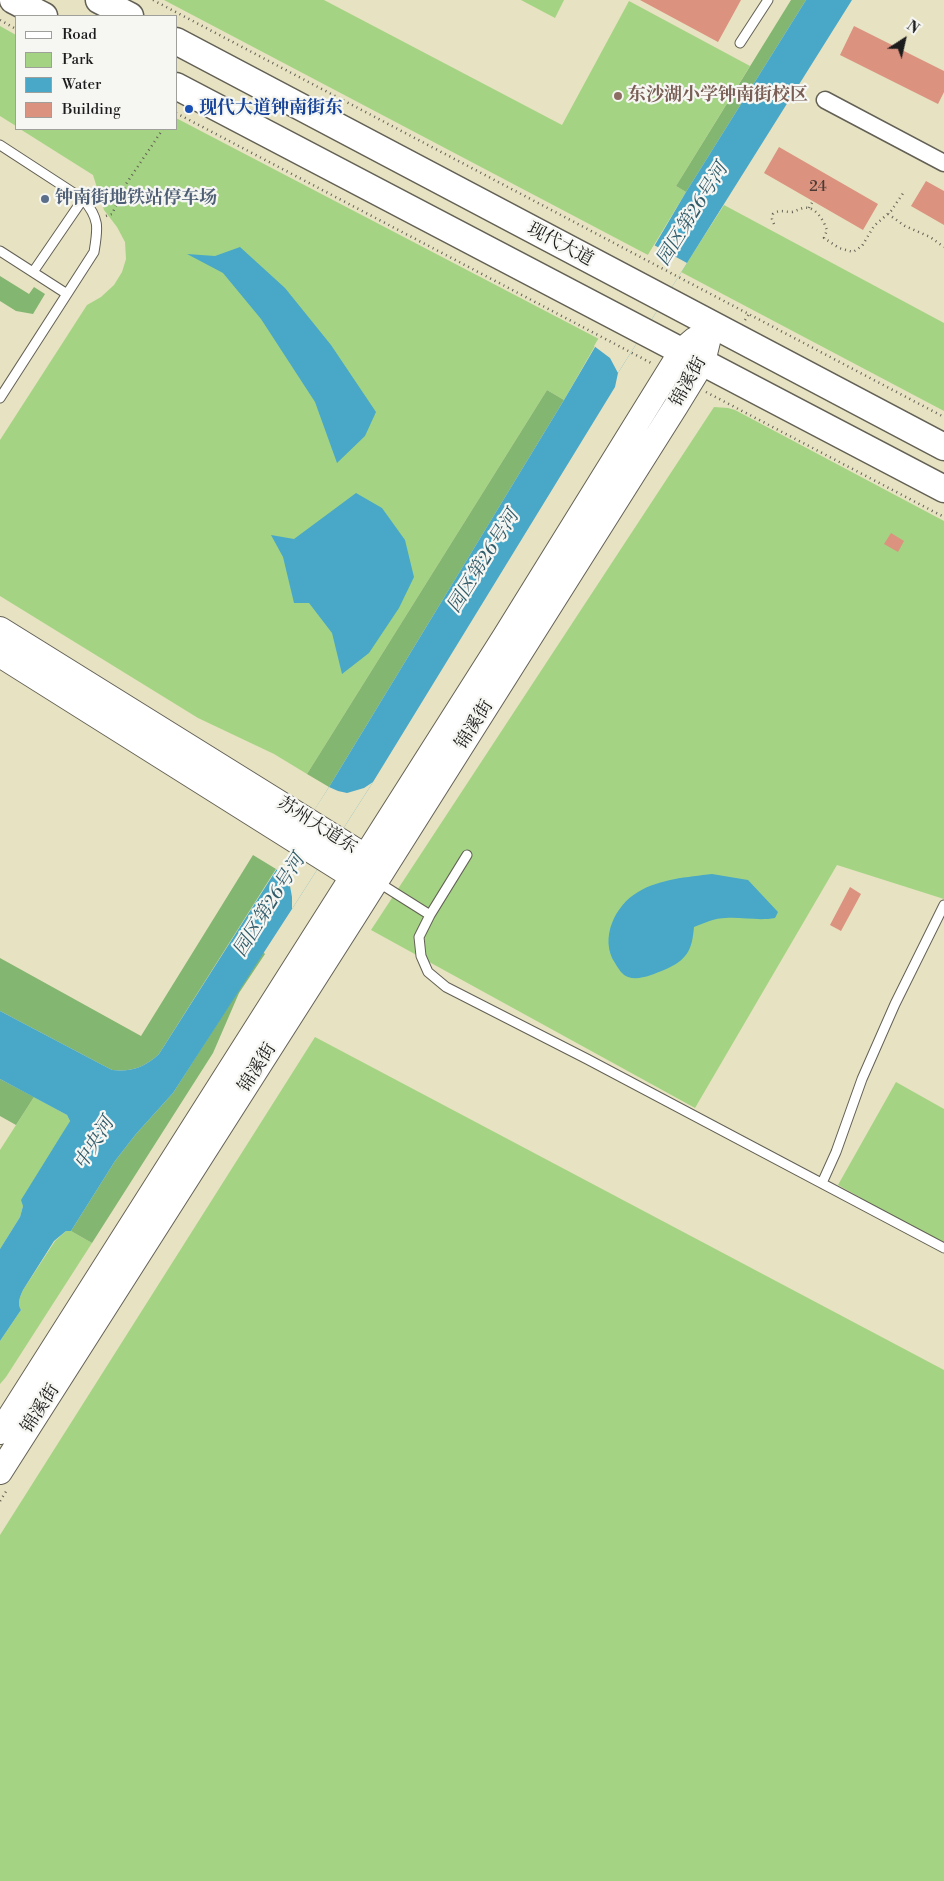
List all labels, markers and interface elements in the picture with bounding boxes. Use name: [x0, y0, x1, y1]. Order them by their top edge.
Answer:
legend: [15, 15, 178, 130]
north arrow: [879, 15, 929, 65]
text: N: [903, 17, 922, 38]
text: Road: [62, 25, 97, 44]
text: Park: [62, 50, 93, 69]
text: Water: [62, 75, 101, 94]
place label: 东沙湖小学钟南街校区: [628, 85, 808, 107]
marker: 东沙湖小学钟南街校区: [612, 90, 624, 102]
place label: 现代大道钟南街东: [199, 98, 343, 120]
text: Building: [62, 100, 121, 119]
marker: 现代大道钟南街东: [183, 103, 195, 115]
water label: 园区第26号河: [652, 160, 734, 270]
house number: 24: [809, 178, 827, 196]
place label: 钟南街地铁站停车场: [55, 188, 217, 210]
marker: 钟南街地铁站停车场: [39, 193, 51, 205]
street label: 现代大道: [523, 219, 597, 271]
street label: 锦溪街: [666, 353, 712, 411]
water label: 园区第26号河: [443, 507, 525, 617]
street label: 锦溪街: [452, 696, 498, 754]
street label: 苏州大道东: [273, 793, 361, 859]
water label: 园区第26号河: [229, 851, 311, 961]
street label: 锦溪街: [235, 1039, 281, 1097]
water label: 中央河: [70, 1114, 120, 1174]
street label: 锦溪街: [17, 1380, 65, 1438]

